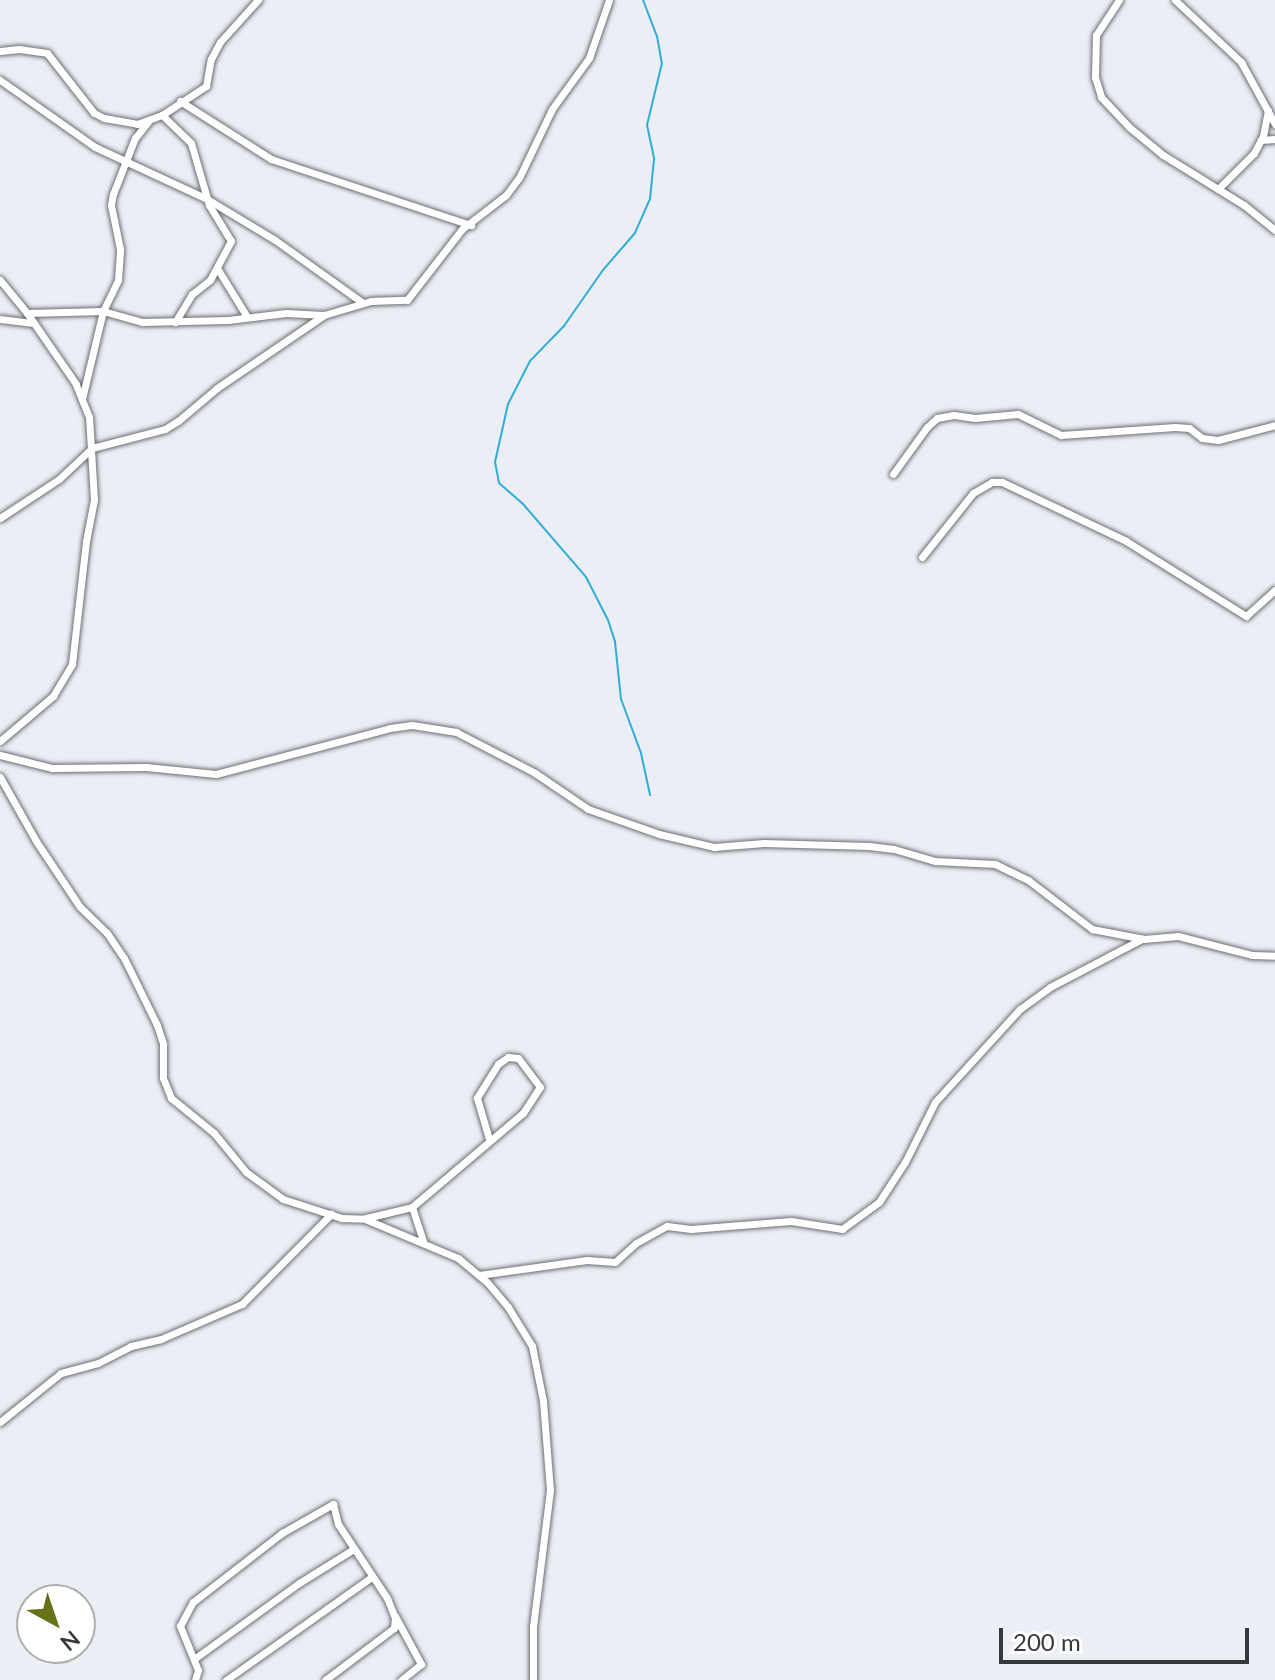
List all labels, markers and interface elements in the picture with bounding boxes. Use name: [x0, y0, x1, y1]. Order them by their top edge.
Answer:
north arrow: [16, 1584, 96, 1664]
scale bar: [1003, 1612, 1253, 1662]
text: N: [55, 1625, 86, 1657]
text: 200 m: [1013, 1627, 1081, 1656]

